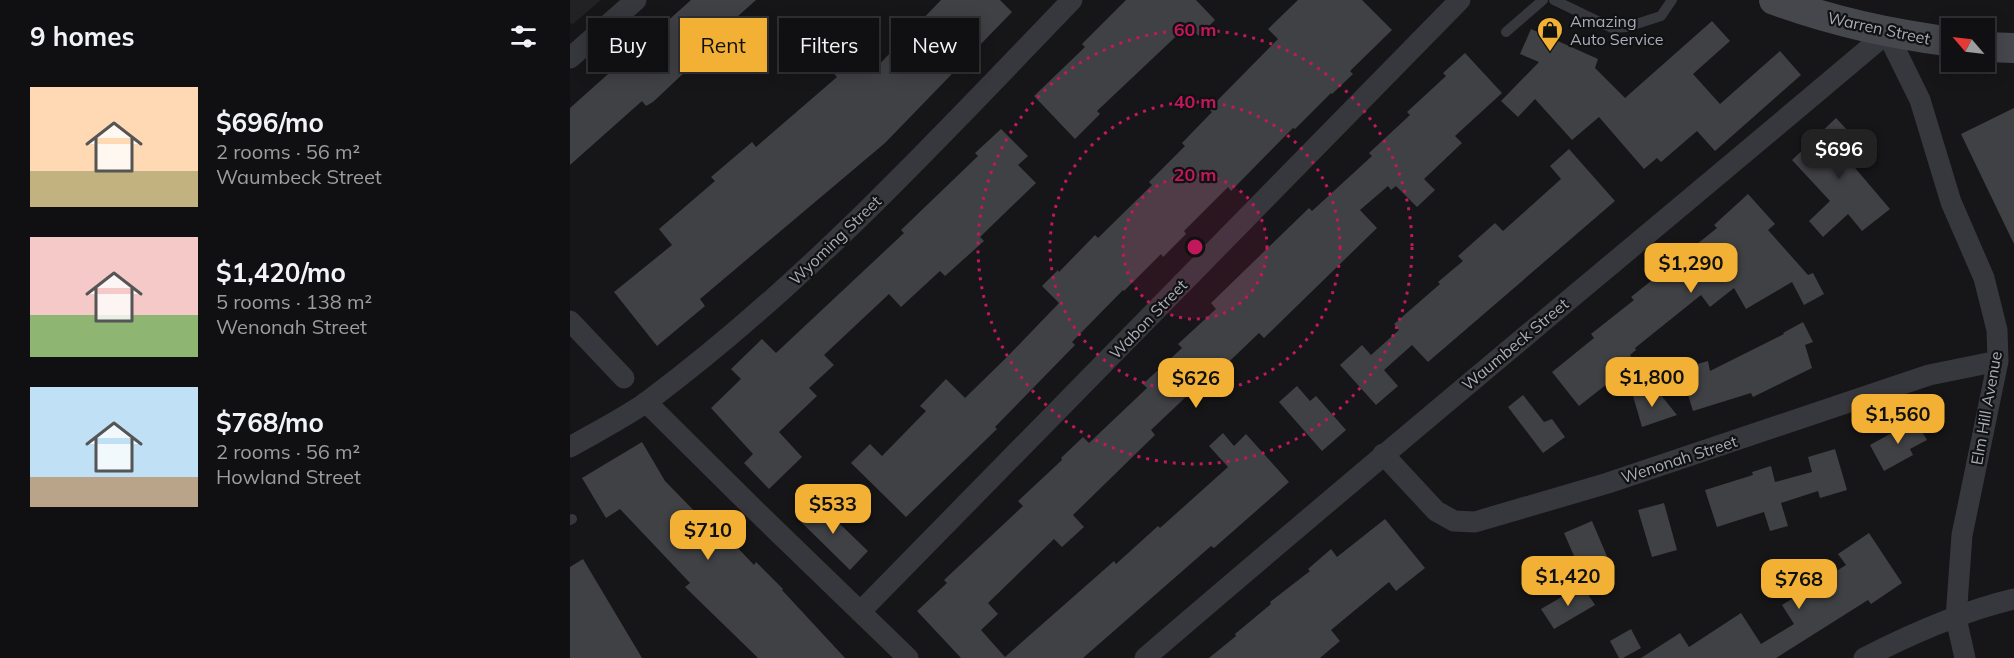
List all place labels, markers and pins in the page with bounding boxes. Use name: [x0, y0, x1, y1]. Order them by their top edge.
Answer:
place label: Amazing Auto Service: [1570, 11, 1664, 49]
shop icon: Amazing Auto Service: [1535, 15, 1565, 53]
pin: $696: [1803, 129, 1875, 180]
centre of rings: [1185, 237, 1205, 257]
pin: $1,290: [1642, 243, 1740, 294]
pin: $1,800: [1603, 357, 1701, 408]
pin: $626: [1160, 358, 1232, 409]
pin: $1,560: [1849, 394, 1947, 445]
pin: $533: [797, 484, 869, 535]
pin: $710: [672, 510, 744, 561]
pin: $1,420: [1519, 556, 1617, 607]
pin: $768: [1763, 559, 1835, 610]

